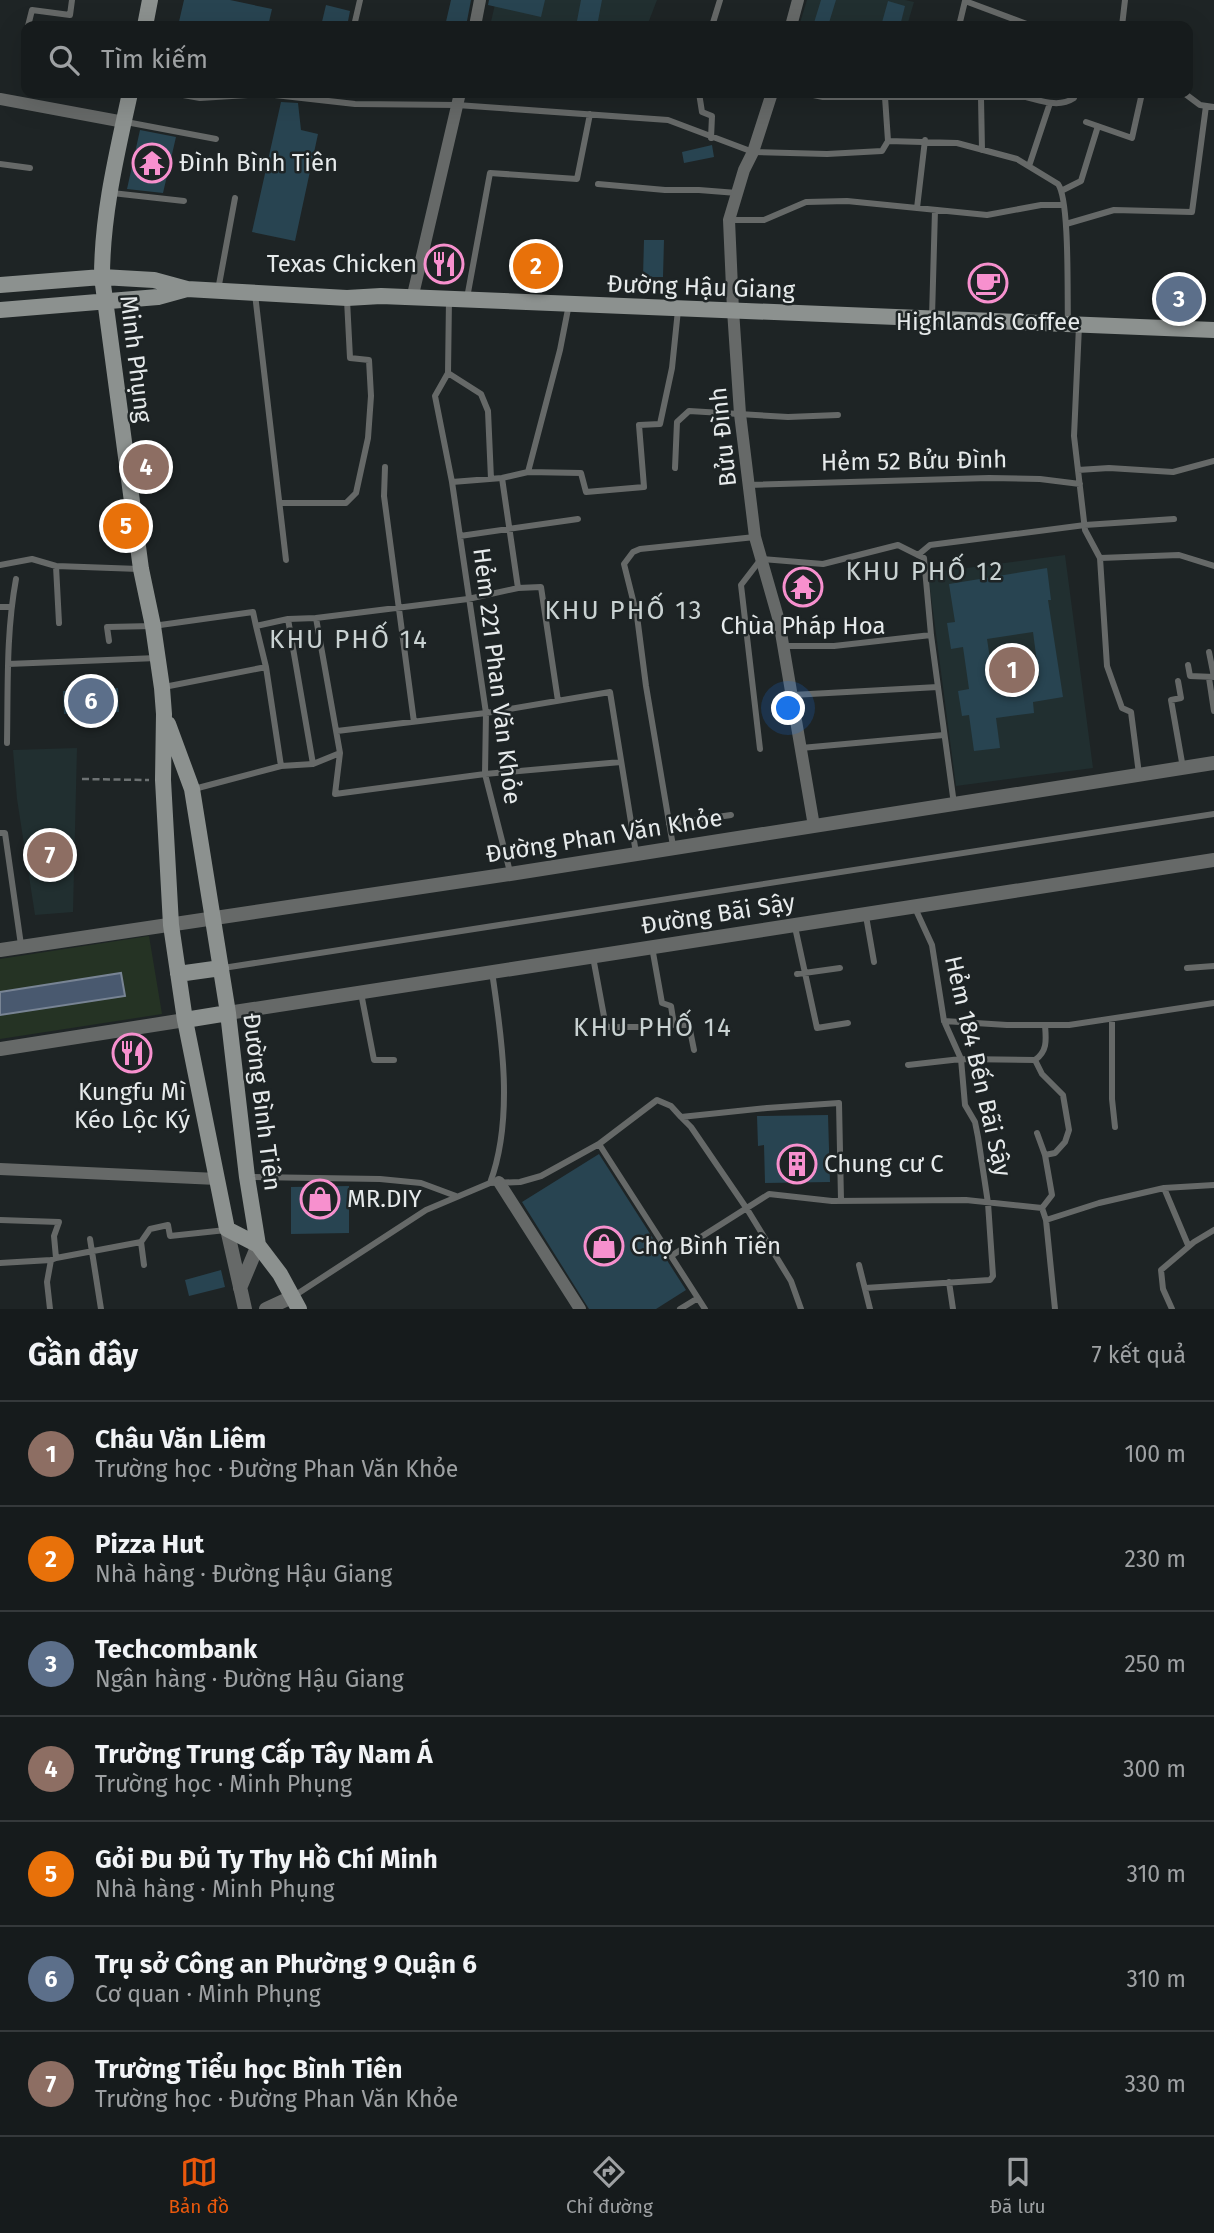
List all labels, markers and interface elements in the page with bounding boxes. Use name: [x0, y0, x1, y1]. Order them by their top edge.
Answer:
search box: [21, 21, 1193, 98]
icon: search: [45, 41, 83, 79]
text: Tìm kiếm: [101, 44, 208, 75]
temple icon: Đình Bình Tiên: [131, 142, 173, 184]
place label: Đình Bình Tiên: [179, 149, 338, 177]
pin: 2: [513, 240, 559, 292]
restaurant icon: Texas Chicken: [423, 243, 465, 285]
place label: Texas Chicken: [267, 250, 417, 278]
cafe icon: Highlands Coffee: [967, 262, 1009, 304]
street label: Đường Hậu Giang: [607, 270, 796, 304]
pin: 3: [1156, 273, 1202, 325]
street label: Minh Phụng: [114, 294, 158, 425]
place label: Highlands Coffee: [896, 308, 1080, 336]
street label: Bửu Đình: [704, 386, 742, 488]
pin: 4: [123, 441, 169, 493]
street label: Hẻm 52 Bửu Đình: [821, 445, 1007, 477]
pin: 5: [103, 500, 149, 552]
street label: Hẻm 221 Phan Văn Khỏe: [467, 546, 527, 806]
district label: KHU PHỐ 12: [846, 553, 1004, 587]
temple icon: Chùa Pháp Hoa: [782, 566, 824, 608]
district label: KHU PHỐ 13: [545, 592, 704, 626]
place label: Chùa Pháp Hoa: [721, 612, 886, 640]
district label: KHU PHỐ 14: [269, 621, 429, 655]
pin: 1: [989, 644, 1035, 696]
pin: 6: [68, 675, 114, 727]
your location: [771, 691, 805, 725]
street label: Đường Phan Văn Khỏe: [484, 803, 724, 869]
pin: 7: [27, 829, 73, 881]
street label: Đường Bãi Sậy: [639, 888, 797, 940]
street label: Hẻm 184 Bến Bãi Sậy: [939, 953, 1017, 1179]
district label: KHU PHỐ 14: [573, 1009, 733, 1043]
street label: Đường Bình Tiên: [237, 1011, 287, 1193]
restaurant icon: Kungfu Mì Kéo Lộc Ký: [111, 1032, 153, 1074]
place label: Kungfu Mì Kéo Lộc Ký: [74, 1078, 190, 1134]
building icon: Chung cư C: [776, 1143, 818, 1185]
place label: Chung cư C: [824, 1150, 944, 1178]
shop icon: MR.DIY: [299, 1178, 341, 1220]
place label: MR.DIY: [347, 1185, 422, 1213]
shop icon: Chợ Bình Tiên: [583, 1225, 625, 1267]
place label: Chợ Bình Tiên: [631, 1232, 781, 1260]
text: Gần đây: [28, 1337, 138, 1373]
text: 7 kết quả: [1092, 1341, 1186, 1369]
text: Châu Văn Liêm: [95, 1424, 266, 1455]
text: 1: [46, 1440, 56, 1468]
text: 100 m: [1125, 1440, 1186, 1468]
text: Trường học · Đường Phan Văn Khỏe: [95, 1455, 458, 1483]
text: Pizza Hut: [95, 1529, 204, 1560]
text: 2: [45, 1545, 57, 1573]
text: 230 m: [1125, 1545, 1186, 1573]
text: Nhà hàng · Đường Hậu Giang: [95, 1560, 392, 1588]
text: Techcombank: [95, 1634, 257, 1665]
text: 3: [45, 1650, 57, 1678]
text: 250 m: [1124, 1650, 1186, 1678]
text: Ngân hàng · Đường Hậu Giang: [95, 1665, 404, 1693]
text: Trường Trung Cấp Tây Nam Á: [95, 1739, 432, 1770]
text: 4: [45, 1755, 58, 1783]
text: 300 m: [1123, 1755, 1186, 1783]
text: Trường học · Minh Phụng: [95, 1770, 352, 1798]
text: Gỏi Đu Đủ Ty Thy Hồ Chí Minh: [95, 1844, 438, 1875]
text: 5: [45, 1860, 57, 1888]
text: 310 m: [1126, 1860, 1186, 1888]
text: Nhà hàng · Minh Phụng: [95, 1875, 335, 1903]
text: Trụ sở Công an Phường 9 Quận 6: [95, 1949, 477, 1980]
text: 6: [45, 1965, 57, 1993]
text: 310 m: [1126, 1965, 1186, 1993]
text: Cơ quan · Minh Phụng: [95, 1980, 321, 2008]
text: Trường Tiểu học Bình Tiên: [95, 2054, 402, 2085]
text: 7: [46, 2070, 56, 2098]
text: 330 m: [1124, 2070, 1186, 2098]
text: Trường học · Đường Phan Văn Khỏe: [95, 2085, 458, 2113]
tab: Bản đồ: [168, 2153, 229, 2218]
tab: Chỉ đường: [566, 2153, 653, 2218]
tab: Đã lưu: [990, 2153, 1046, 2218]

